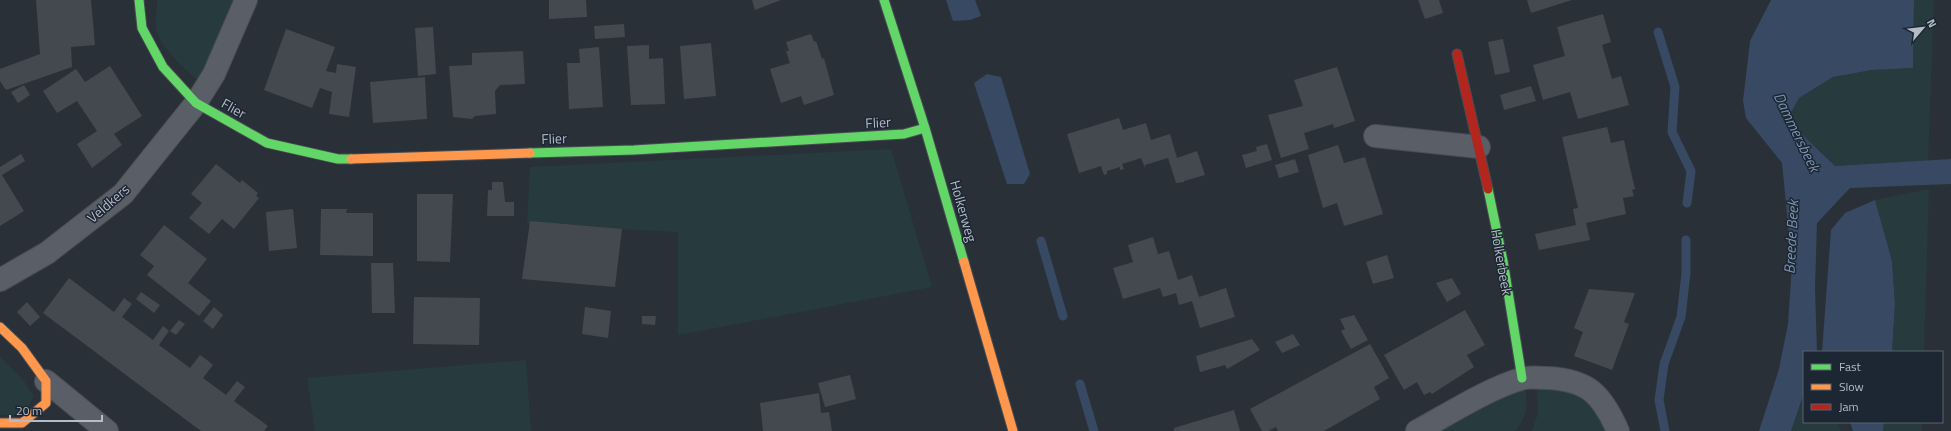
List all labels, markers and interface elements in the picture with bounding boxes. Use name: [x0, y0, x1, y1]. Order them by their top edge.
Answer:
north arrow: [1903, 8, 1943, 48]
text: N: [1923, 16, 1941, 30]
water label: Dammersbeek: [1768, 88, 1827, 178]
street label: Flier: [218, 93, 250, 123]
street label: Flier: [865, 111, 891, 133]
street label: Flier: [541, 127, 567, 149]
street label: Holkerweg: [945, 178, 983, 244]
street label: Veldkers: [82, 179, 134, 227]
water label: Breede Beek: [1778, 197, 1805, 275]
street label: Holkerbeek: [1486, 227, 1518, 297]
legend: [1803, 351, 1943, 423]
text: Fast: [1839, 357, 1862, 376]
text: Slow: [1839, 377, 1864, 396]
scale bar: [10, 397, 102, 423]
text: Jam: [1839, 397, 1859, 416]
text: 20 m: [16, 401, 42, 420]

